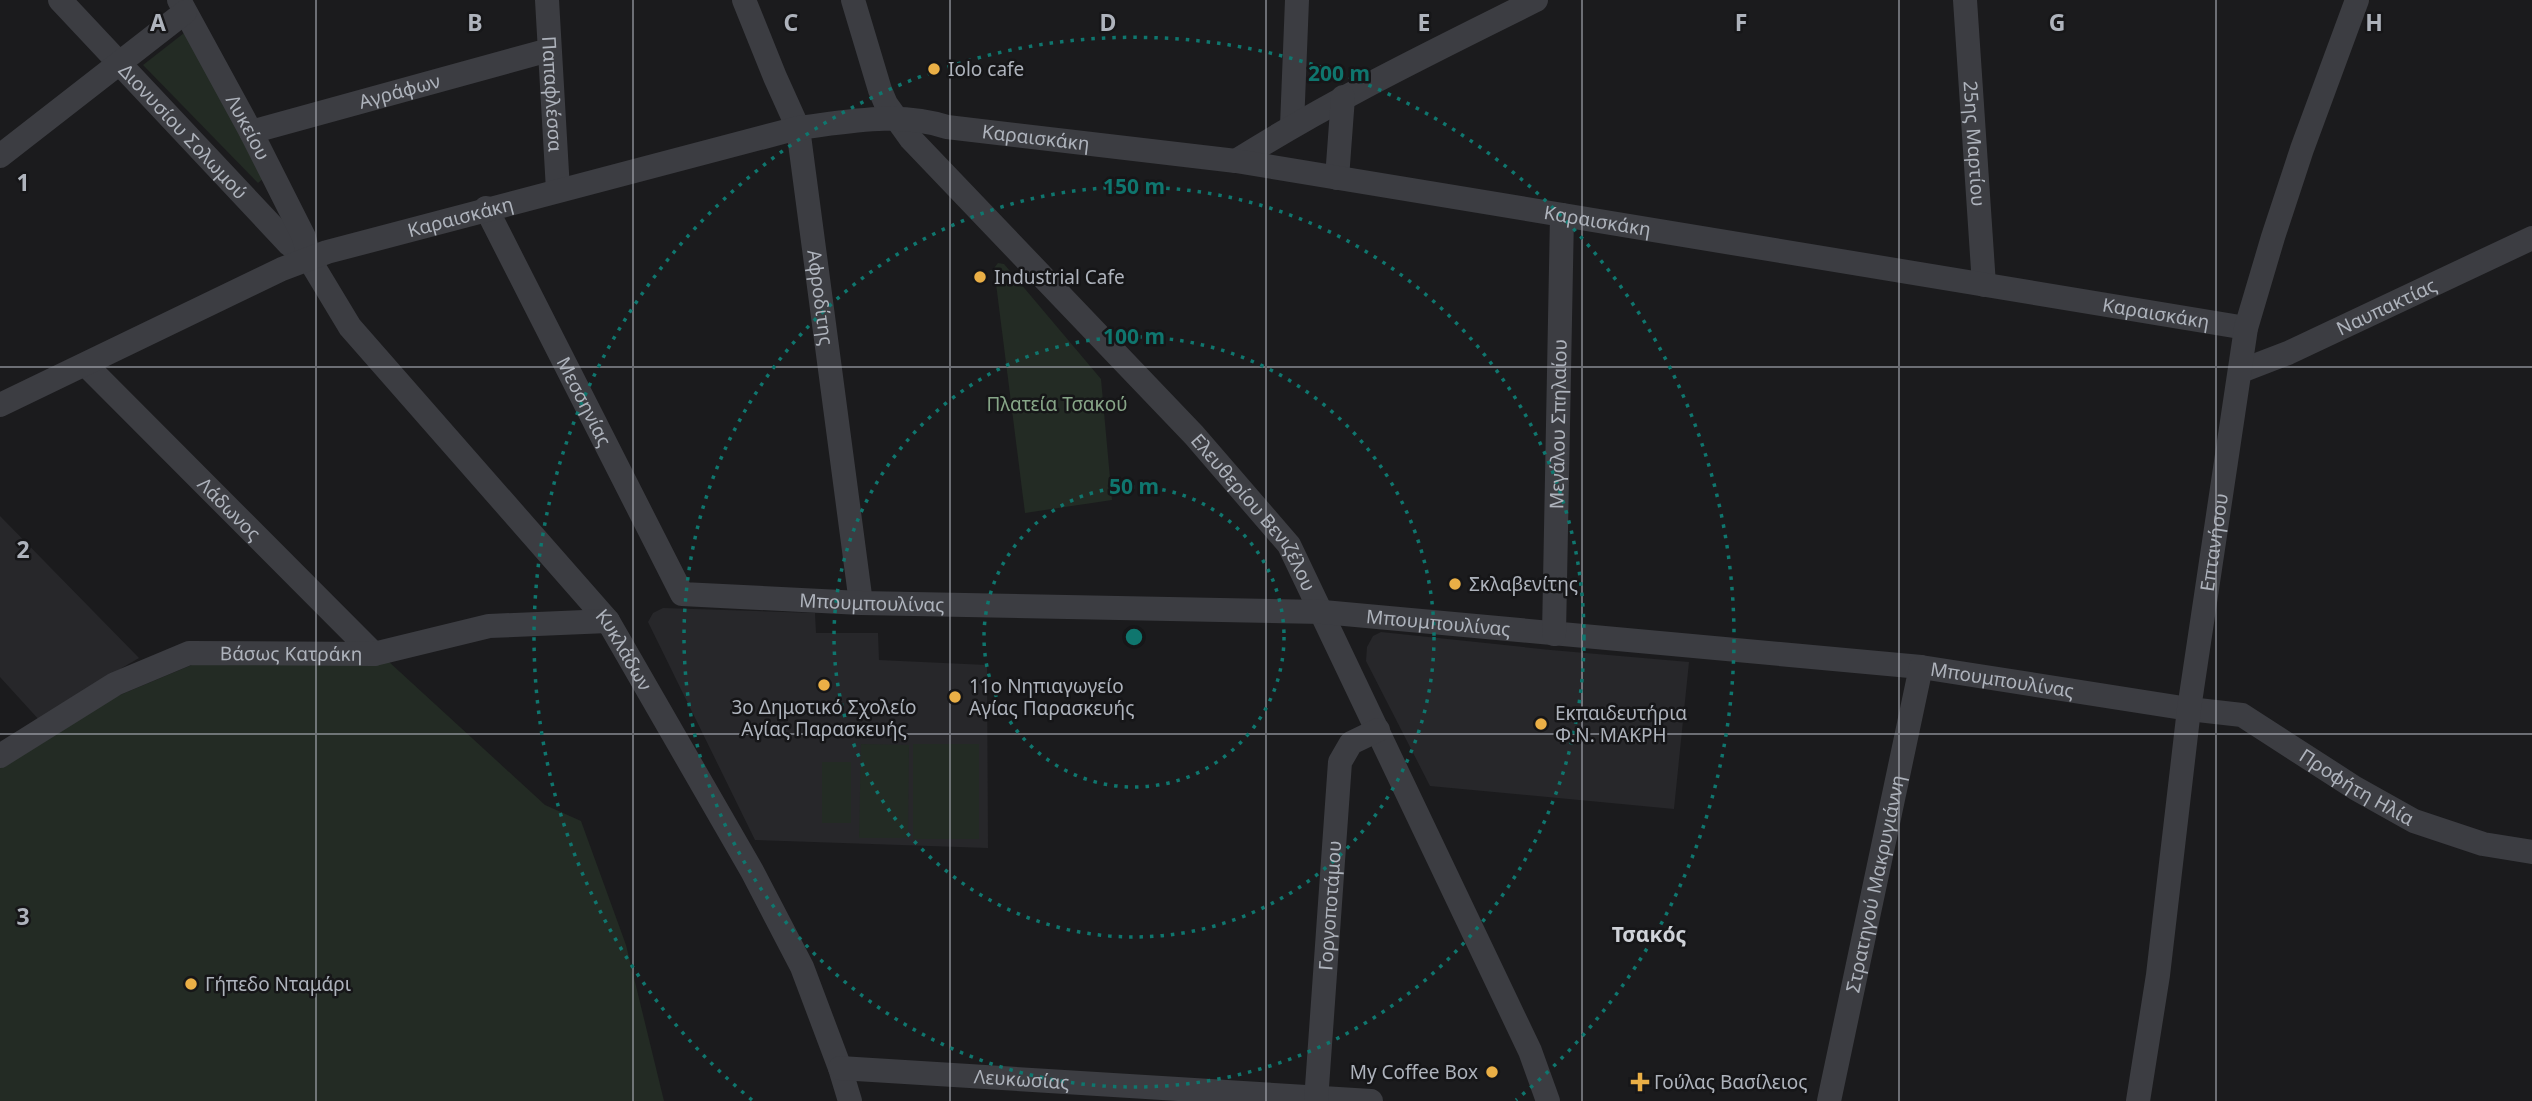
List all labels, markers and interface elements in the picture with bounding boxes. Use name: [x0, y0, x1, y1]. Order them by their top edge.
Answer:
text: A: [150, 6, 166, 38]
text: B: [467, 6, 483, 38]
text: C: [784, 6, 799, 38]
text: D: [1100, 6, 1116, 38]
text: E: [1418, 6, 1430, 38]
text: F: [1735, 6, 1747, 38]
text: G: [2049, 6, 2065, 38]
text: H: [2365, 6, 2383, 38]
street label: Παπαφλέσσα: [536, 35, 569, 153]
place label: Iolo cafe: [948, 56, 1024, 82]
street label: Διονυσίου Σολωμού: [113, 58, 253, 205]
text: 200 m: [1308, 59, 1370, 87]
marker: Iolo cafe: [926, 61, 942, 77]
street label: Αγράφων: [356, 67, 443, 115]
street label: 25ης Μαρτίου: [1957, 80, 1992, 207]
street label: Λυκείου: [220, 90, 276, 165]
street label: Καραισκάκη: [981, 118, 1091, 157]
text: 1: [16, 166, 30, 198]
text: 150 m: [1103, 172, 1165, 200]
street label: Καραισκάκη: [405, 191, 516, 243]
street label: Καραισκάκη: [1542, 199, 1653, 242]
street label: Αφροδίτης: [801, 248, 840, 347]
place label: Industrial Cafe: [994, 264, 1125, 290]
marker: Industrial Cafe: [972, 269, 988, 285]
street label: Ναυπακτίας: [2332, 272, 2441, 341]
street label: Καραισκάκη: [2100, 291, 2211, 335]
text: 100 m: [1103, 322, 1165, 350]
street label: Μεγάλου Σπηλαίου: [1543, 339, 1573, 509]
street label: Μεσσηνίας: [551, 352, 618, 451]
park label: Πλατεία Τσακού: [986, 391, 1128, 417]
street label: Ελευθερίου Βενιζέλου: [1185, 428, 1322, 595]
street label: Λάδωνος: [192, 471, 267, 546]
text: 50 m: [1109, 472, 1159, 500]
street label: Επτανήσου: [2194, 491, 2234, 593]
text: 2: [16, 533, 30, 565]
place label: Σκλαβενίτης: [1469, 571, 1578, 597]
marker: Σκλαβενίτης: [1447, 576, 1463, 592]
street label: Μπουμπουλίνας: [799, 587, 945, 618]
street label: Κυκλάδων: [590, 603, 658, 695]
street label: Μπουμπουλίνας: [1365, 603, 1512, 642]
centre of rings: [1122, 625, 1146, 649]
street label: Βάσως Κατράκη: [220, 640, 362, 667]
street label: Μπουμπουλίνας: [1929, 656, 2076, 704]
place label: 11ο Νηπιαγωγείο Αγίας Παρασκευής: [969, 673, 1134, 721]
marker: 3ο Δημοτικό Σχολείο Αγίας Παρασκευής: [816, 677, 832, 693]
marker: 11ο Νηπιαγωγείο Αγίας Παρασκευής: [947, 689, 963, 705]
place label: 3ο Δημοτικό Σχολείο Αγίας Παρασκευής: [731, 694, 917, 742]
place label: Εκπαιδευτήρια Φ.Ν. ΜΑΚΡΗ: [1555, 700, 1687, 748]
marker: Εκπαιδευτήρια Φ.Ν. ΜΑΚΡΗ: [1533, 716, 1549, 732]
street label: Προφήτη Ηλία: [2294, 742, 2419, 832]
street label: Στρατηγού Μακρυγιάννη: [1839, 773, 1911, 995]
street label: Γοργοποτάμου: [1312, 839, 1347, 972]
text: 3: [16, 900, 30, 932]
district label: Τσακός: [1612, 920, 1687, 948]
place label: Γήπεδο Νταμάρι: [205, 971, 351, 997]
marker: Γήπεδο Νταμάρι: [183, 976, 199, 992]
place label: My Coffee Box: [1350, 1059, 1478, 1085]
street label: Λευκωσίας: [973, 1063, 1070, 1095]
marker: My Coffee Box: [1484, 1064, 1500, 1080]
place label: Γούλας Βασίλειος: [1654, 1069, 1807, 1095]
marker: Γούλας Βασίλειος: [1632, 1074, 1648, 1090]

